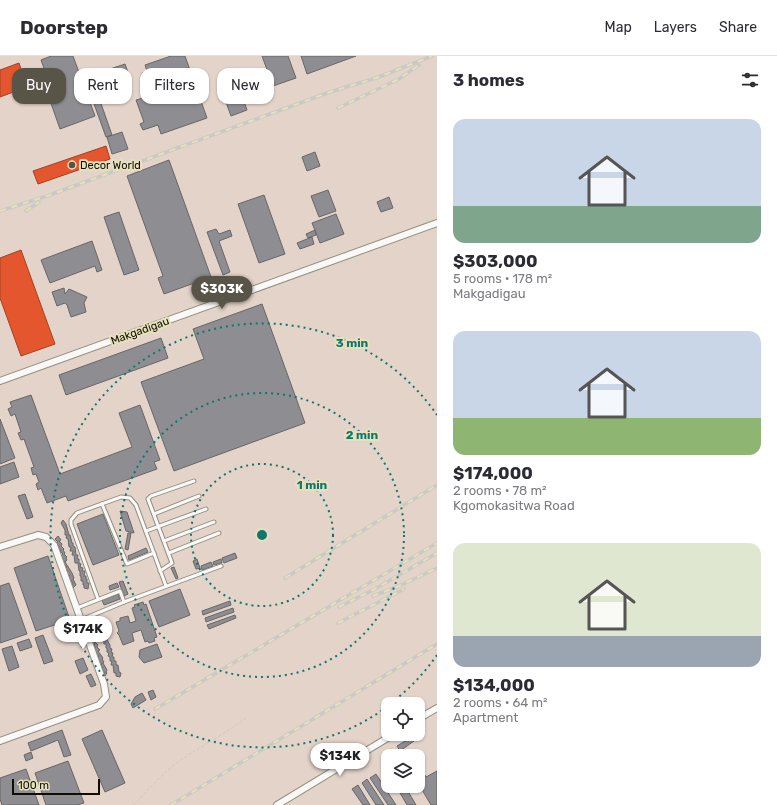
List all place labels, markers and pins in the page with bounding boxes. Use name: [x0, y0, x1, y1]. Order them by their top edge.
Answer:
place label: Decor World: [80, 159, 141, 172]
marker: Decor World: [67, 160, 77, 170]
pin: $303K: [194, 276, 250, 310]
centre of rings: [255, 528, 269, 542]
pin: $174K: [55, 616, 111, 650]
pin: $134K: [312, 743, 368, 777]

